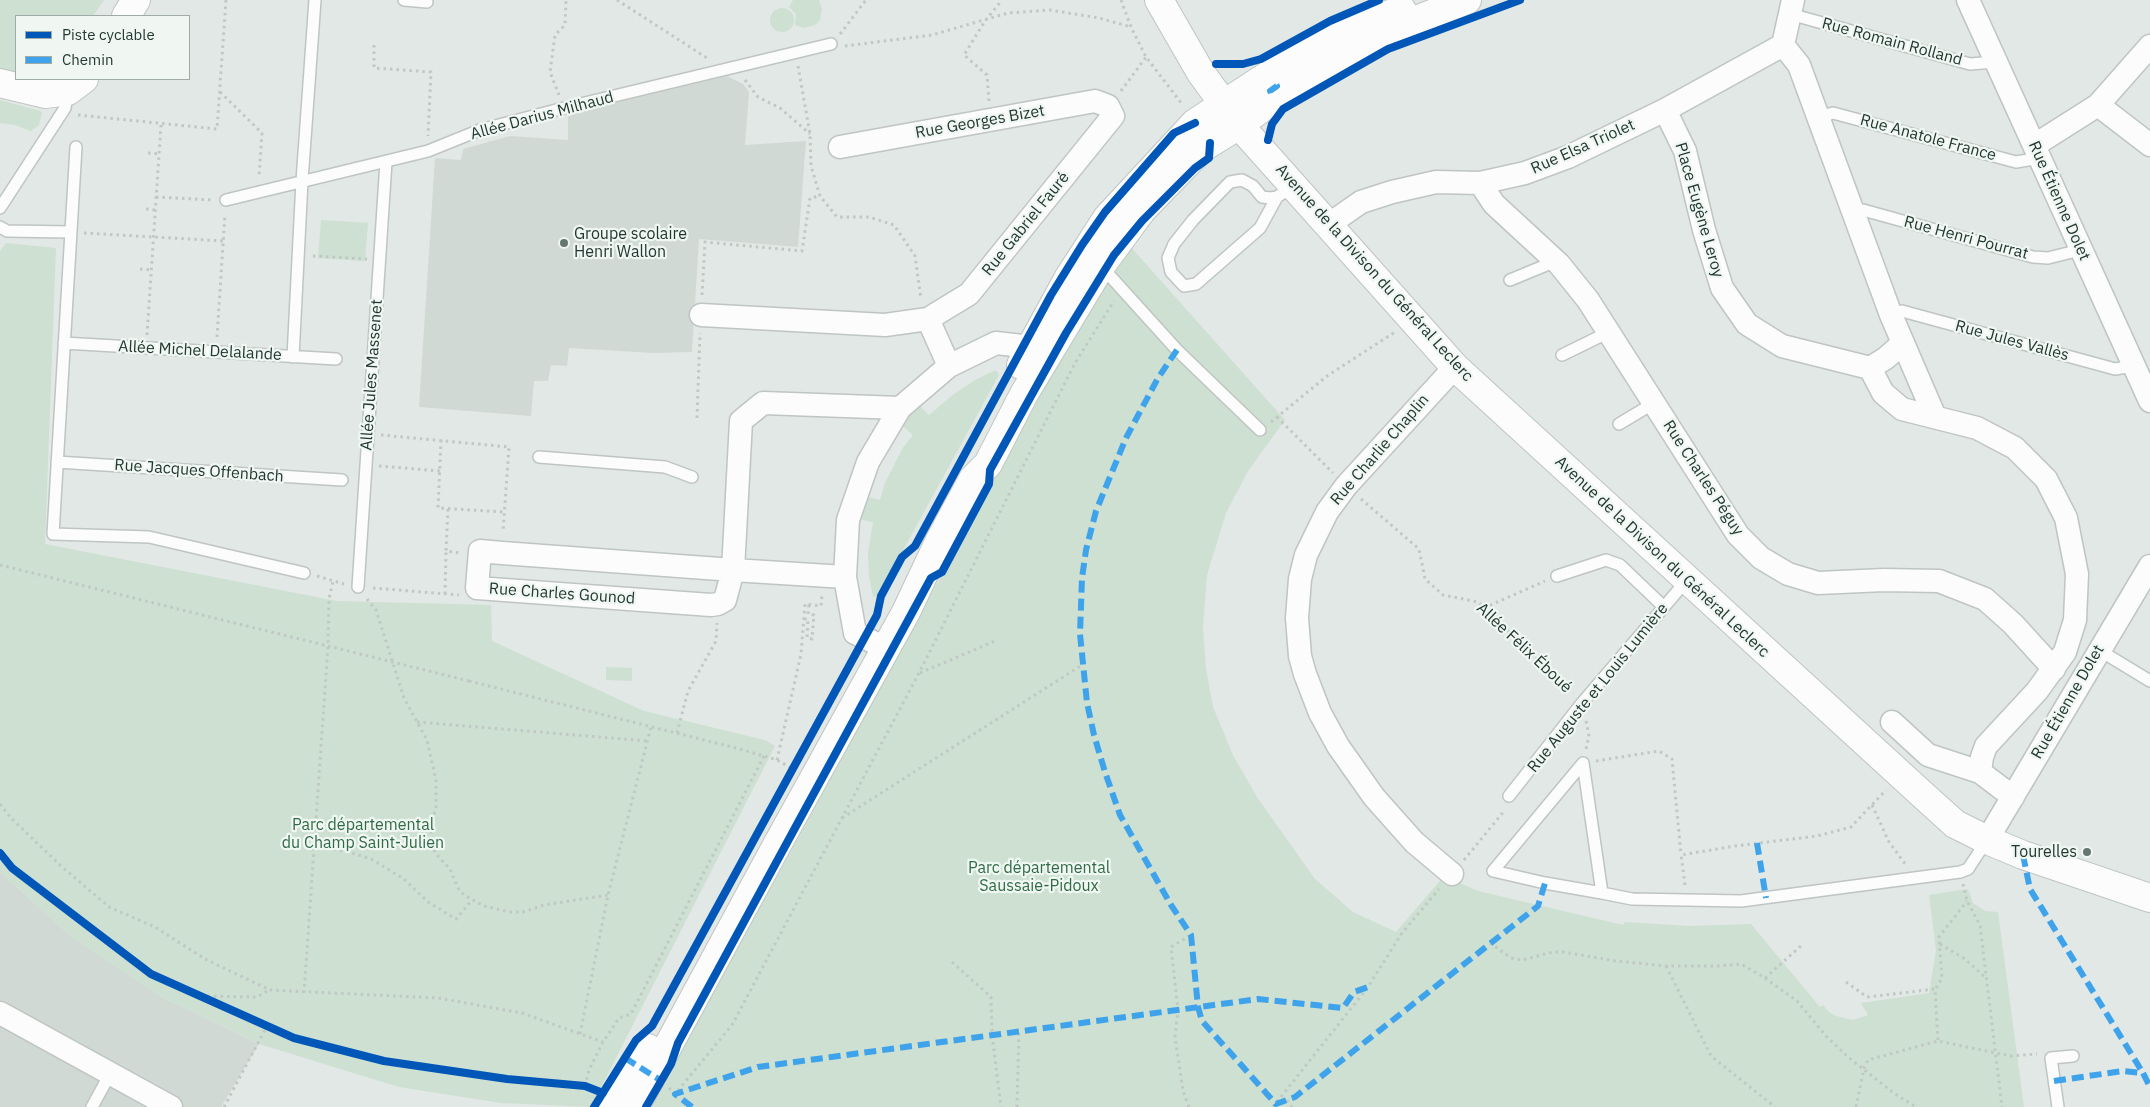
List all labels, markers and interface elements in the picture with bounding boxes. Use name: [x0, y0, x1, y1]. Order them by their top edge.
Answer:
street label: Rue Romain Rolland: [1820, 14, 1964, 70]
legend: [15, 15, 190, 80]
text: Piste cyclable: [62, 25, 155, 44]
text: Chemin: [62, 50, 113, 69]
street label: Allée Darius Milhaud: [468, 88, 616, 144]
street label: Rue Georges Bizet: [914, 101, 1046, 143]
street label: Rue Anatole France: [1858, 111, 1998, 165]
street label: Rue Elsa Triolet: [1528, 116, 1638, 178]
street label: Rue Étienne Dolet: [2024, 138, 2094, 264]
street label: Place Eugène Leroy: [1671, 140, 1727, 280]
street label: Avenue de la Divison du Général Leclerc: [1271, 160, 1477, 386]
street label: Rue Gabriel Fauré: [978, 168, 1074, 280]
street label: Rue Henri Pourrat: [1902, 212, 2030, 264]
place label: Groupe scolaire Henri Wallon: [574, 224, 687, 262]
marker: Groupe scolaire Henri Wallon: [558, 237, 570, 249]
street label: Allée Jules Massenet: [357, 299, 387, 451]
street label: Rue Jules Vallès: [1953, 317, 2071, 365]
street label: Allée Michel Delalande: [118, 337, 282, 365]
street label: Rue Charlie Chaplin: [1327, 391, 1433, 509]
street label: Rue Charles Péguy: [1659, 417, 1747, 539]
street label: Avenue de la Divison du Général Leclerc: [1551, 452, 1773, 662]
street label: Rue Jacques Offenbach: [114, 456, 284, 486]
street label: Rue Charles Gounod: [488, 579, 636, 609]
street label: Allée Félix Éboué: [1472, 599, 1576, 697]
street label: Rue Auguste et Louis Lumière: [1524, 599, 1672, 777]
street label: Rue Étienne Dolet: [2027, 641, 2109, 763]
park label: Parc départemental du Champ Saint-Julien: [282, 815, 444, 853]
place label: Tourelles: [2011, 842, 2077, 862]
marker: Tourelles: [2081, 846, 2093, 858]
park label: Parc départemental Saussaie-Pidoux: [968, 858, 1110, 896]

